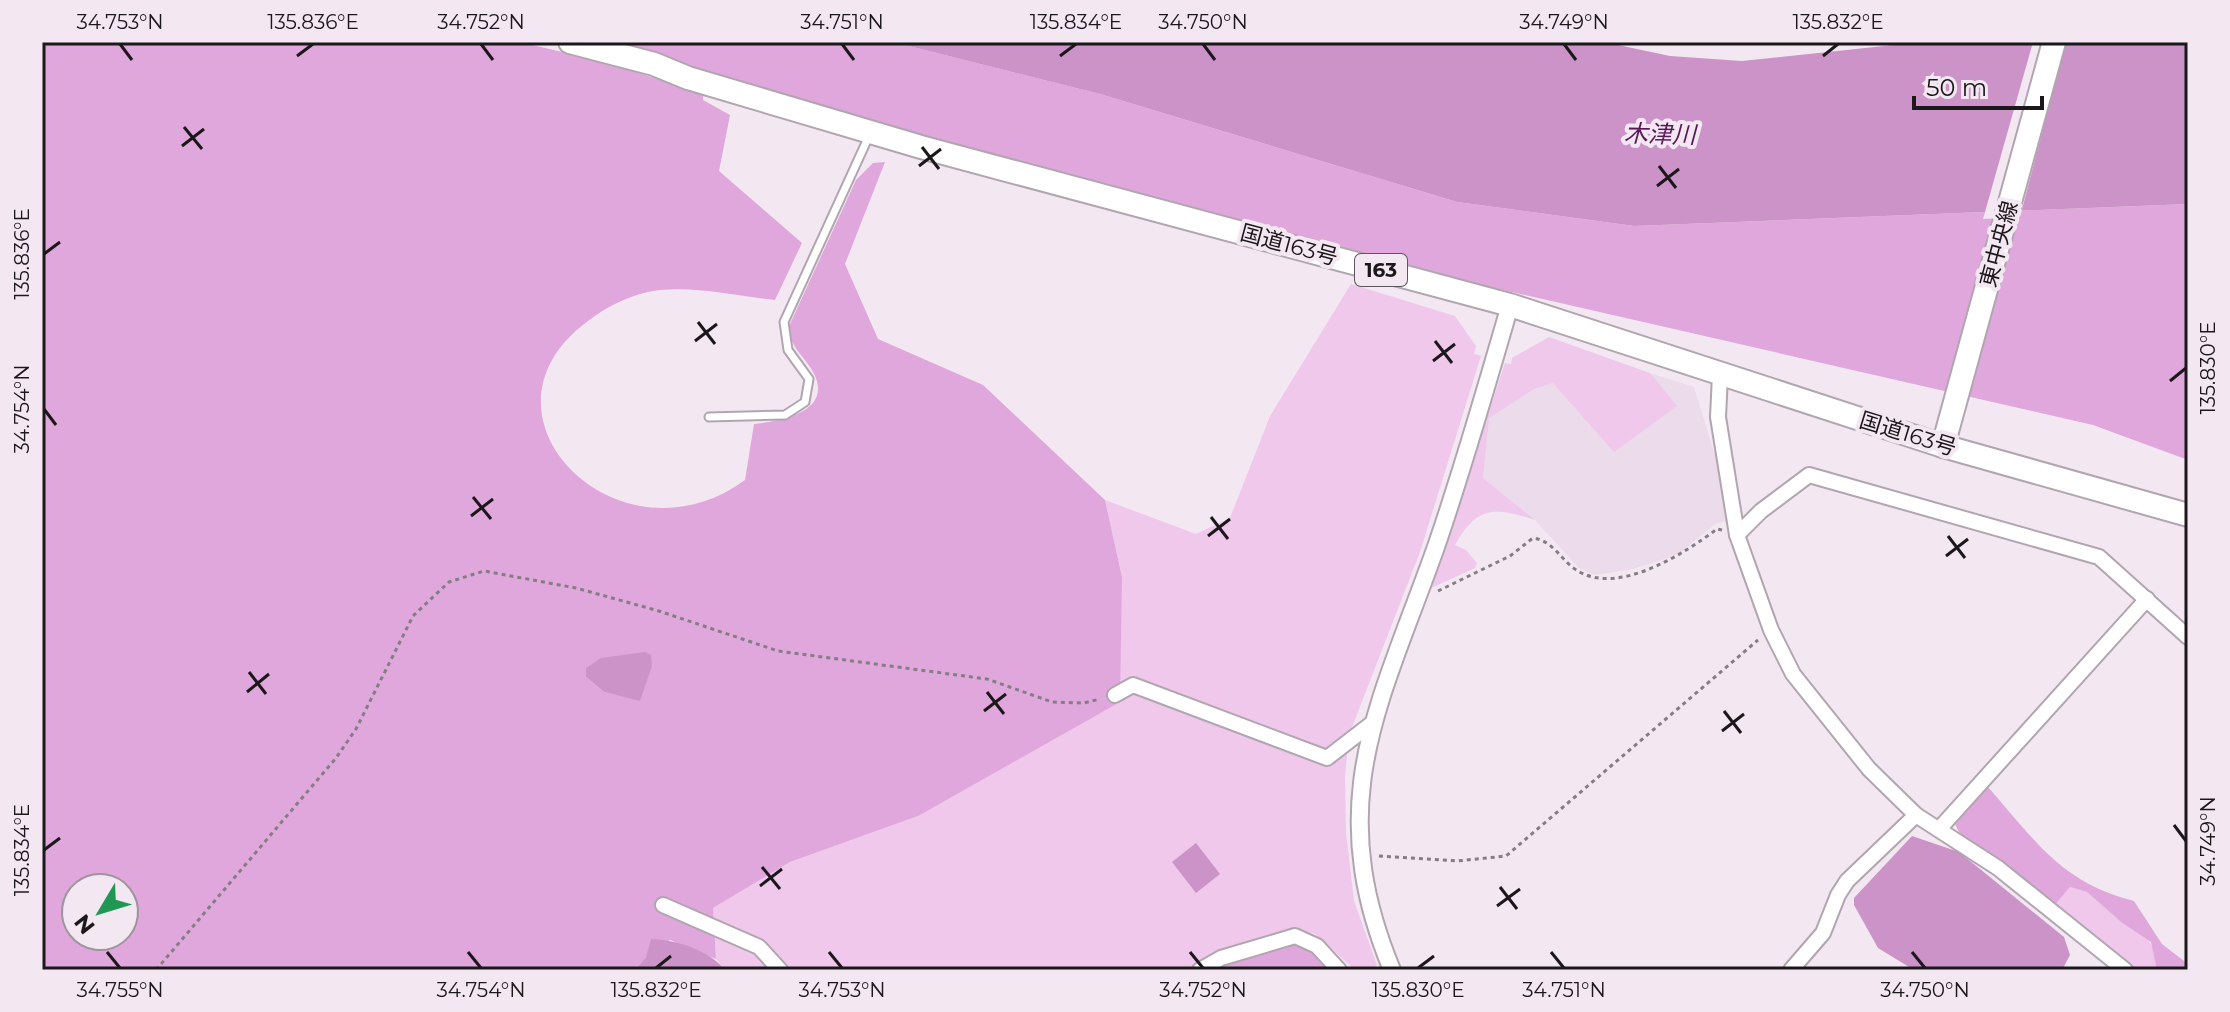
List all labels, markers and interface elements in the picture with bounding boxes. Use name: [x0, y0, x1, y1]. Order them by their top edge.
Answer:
text: 34.753°N: [76, 10, 164, 34]
text: 135.836°E: [267, 10, 359, 34]
text: 34.752°N: [437, 10, 525, 34]
text: 34.751°N: [800, 10, 884, 34]
text: 135.834°E: [1030, 10, 1122, 34]
text: 34.750°N: [1158, 10, 1248, 34]
text: 34.749°N: [1519, 10, 1609, 34]
text: 135.832°E: [1792, 10, 1884, 34]
scale bar: [1914, 60, 2042, 110]
text: 50 m: [1926, 73, 1987, 102]
water label: 木津川: [1624, 119, 1699, 149]
street label: 東中央線: [1975, 198, 2023, 290]
text: 135.836°E: [10, 208, 34, 300]
street label: 国道163号: [1237, 219, 1341, 271]
road number: 163: [1355, 254, 1407, 286]
text: 135.830°E: [2196, 321, 2220, 415]
text: 34.754°N: [10, 365, 34, 453]
street label: 国道163号: [1856, 407, 1960, 461]
text: 34.749°N: [2196, 796, 2220, 886]
text: 135.834°E: [10, 804, 34, 896]
north arrow: [60, 872, 140, 952]
text: N: [69, 909, 101, 939]
text: 34.755°N: [76, 978, 164, 1002]
text: 34.754°N: [437, 978, 525, 1002]
text: 135.832°E: [610, 978, 702, 1002]
text: 34.753°N: [798, 978, 886, 1002]
text: 34.752°N: [1159, 978, 1247, 1002]
text: 135.830°E: [1371, 978, 1465, 1002]
text: 34.751°N: [1522, 978, 1606, 1002]
text: 34.750°N: [1880, 978, 1970, 1002]

